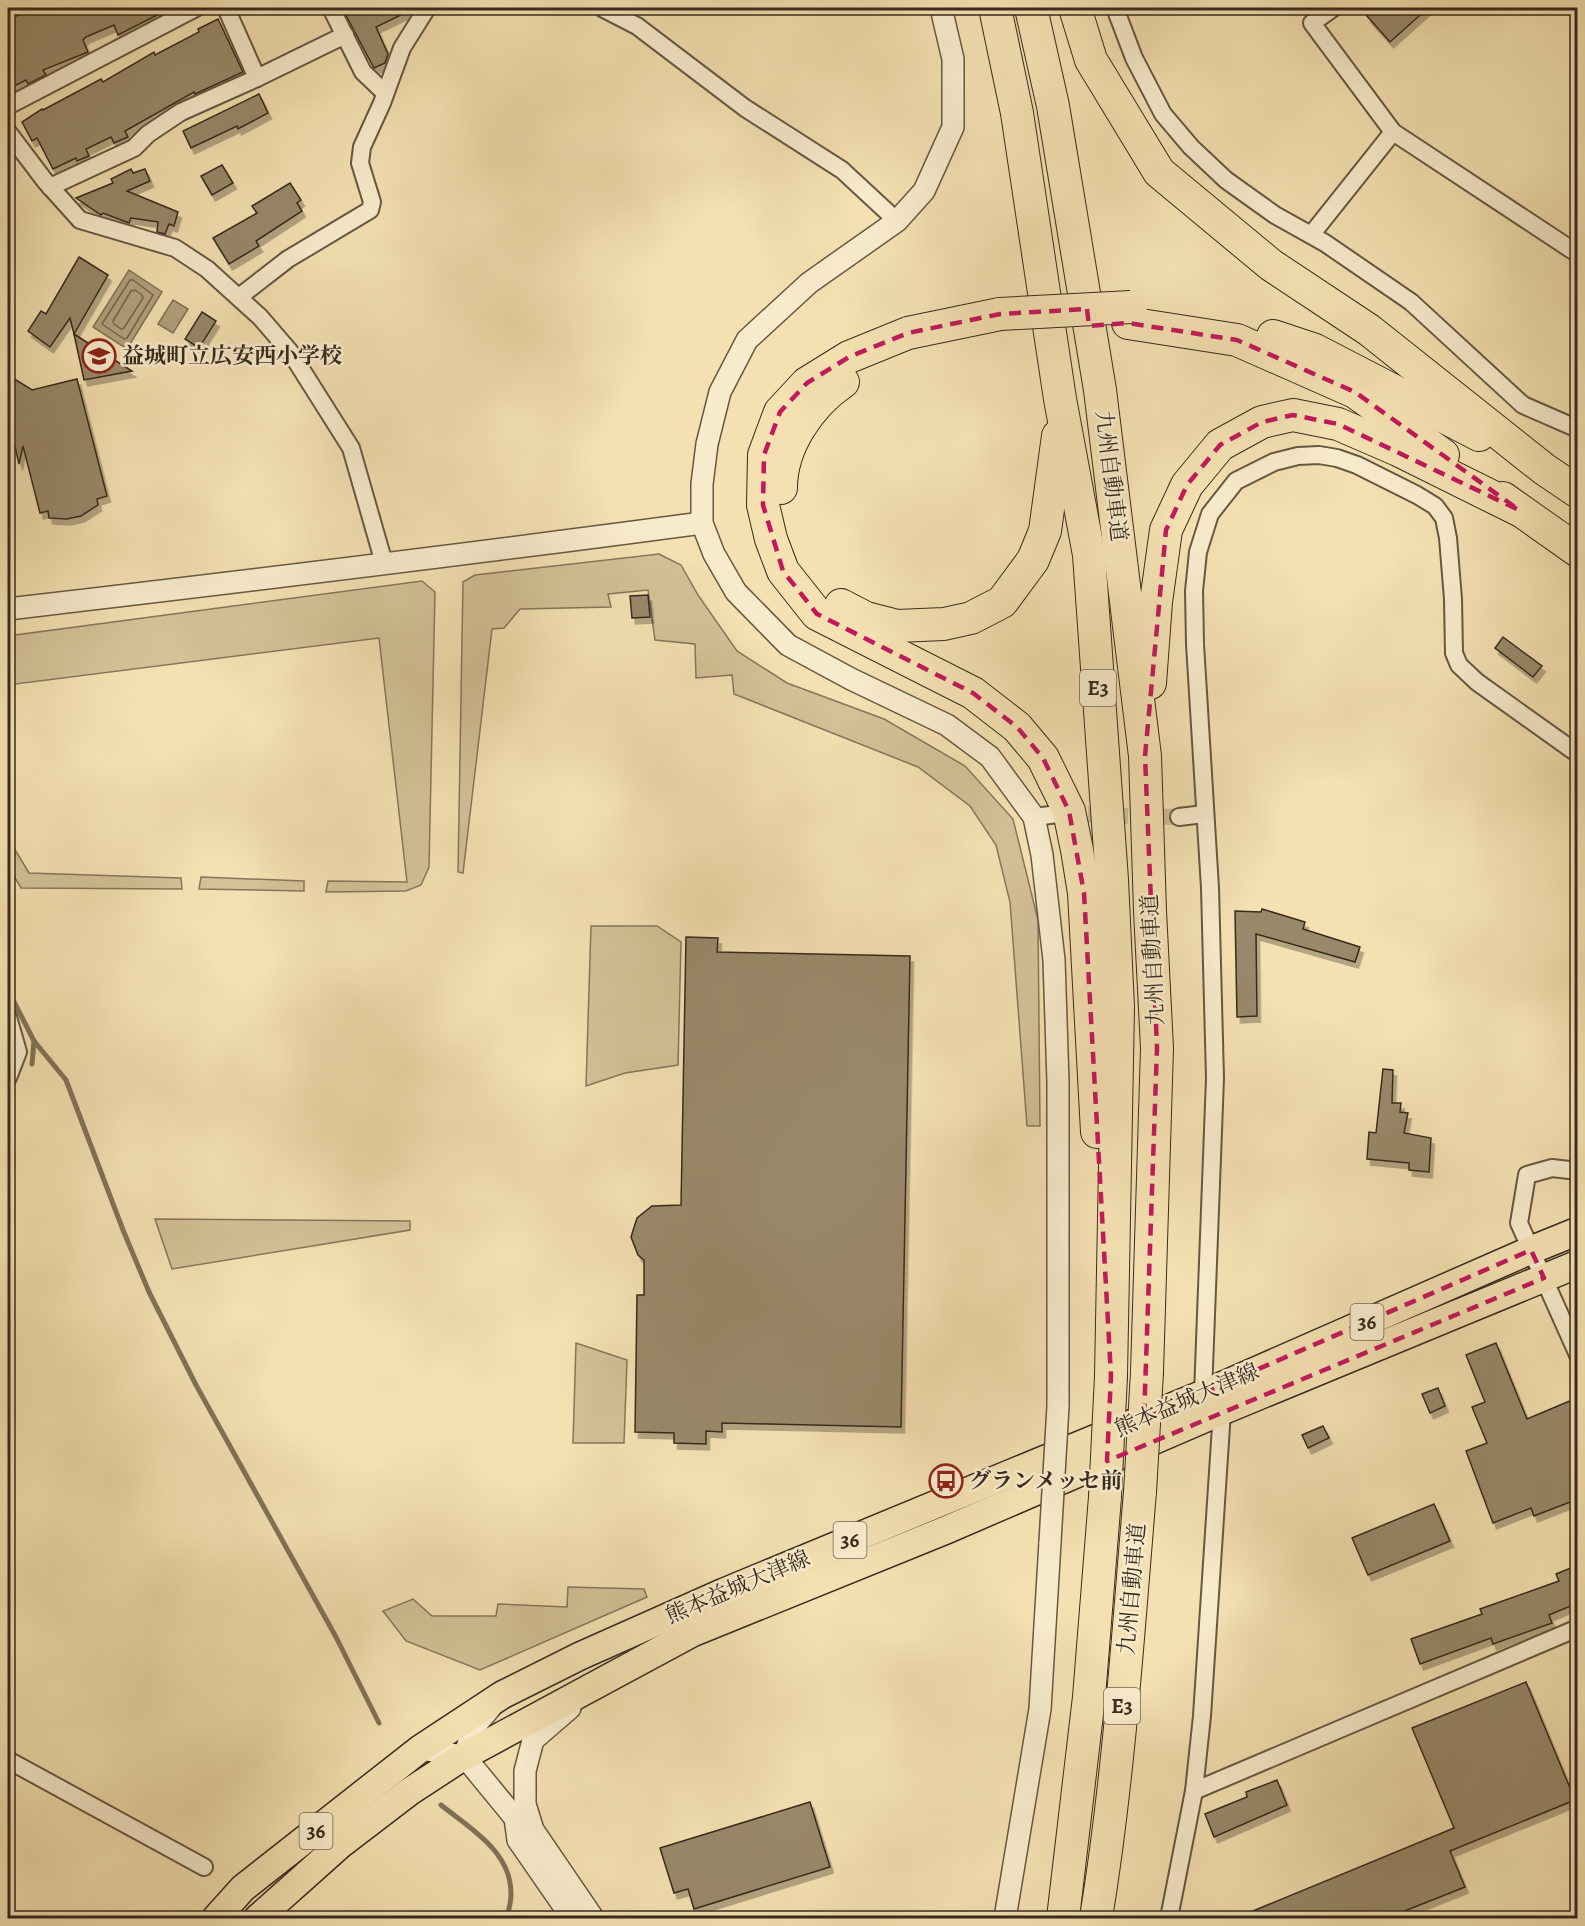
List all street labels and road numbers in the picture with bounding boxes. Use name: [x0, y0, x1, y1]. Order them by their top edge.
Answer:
street label: 九州自動車道: [1088, 409, 1134, 543]
road number: E3: [1080, 670, 1116, 706]
street label: 九州自動車道: [1135, 893, 1171, 1027]
road number: 36: [1350, 1304, 1384, 1340]
street label: 熊本益城大津線: [1110, 1356, 1264, 1444]
road number: 36: [834, 1522, 866, 1558]
street label: 九州自動車道: [1111, 1522, 1153, 1656]
street label: 熊本益城大津線: [661, 1543, 815, 1631]
road number: E3: [1104, 1688, 1140, 1724]
road number: 36: [300, 1813, 332, 1849]

